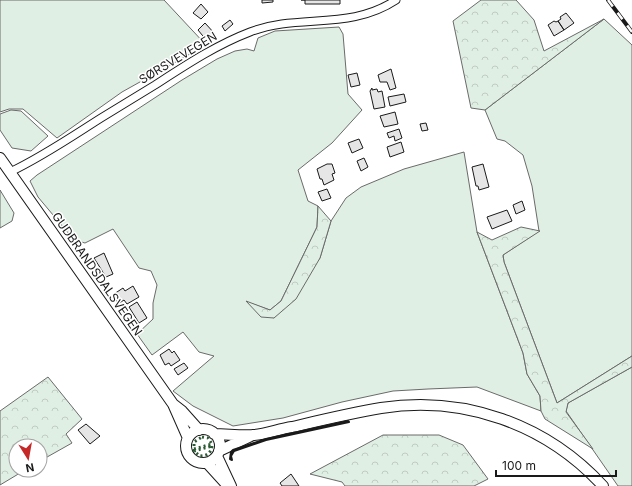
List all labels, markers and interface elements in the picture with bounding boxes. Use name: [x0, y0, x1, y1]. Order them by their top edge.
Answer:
street label: SØRSVEVEGEN: [136, 28, 220, 87]
street label: GUDBRANDSDALSVEGEN: [49, 209, 146, 338]
north arrow: [8, 438, 48, 478]
scale bar: [496, 452, 616, 478]
text: 100 m: [502, 458, 536, 473]
text: N: [24, 460, 35, 475]

